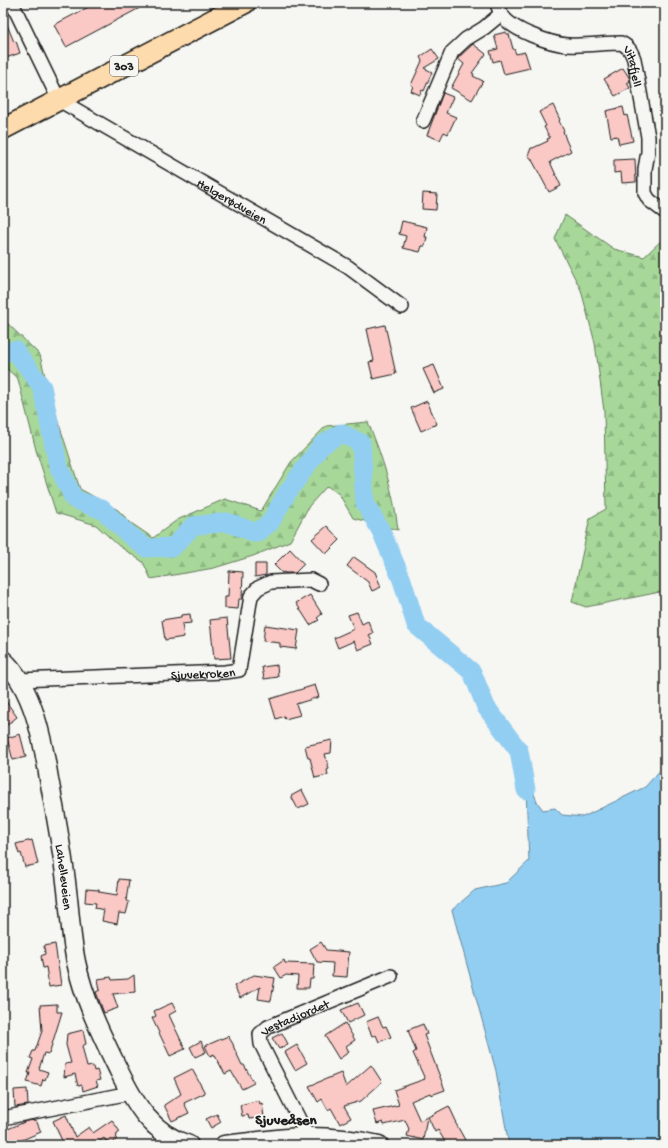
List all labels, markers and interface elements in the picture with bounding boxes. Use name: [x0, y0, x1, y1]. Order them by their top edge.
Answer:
street label: Vitafjell: [618, 42, 644, 88]
road number: 303: [110, 56, 138, 76]
street label: Helgerødveien: [193, 176, 269, 229]
street label: Sjuvekroken: [171, 666, 237, 684]
street label: Lahelleveien: [51, 843, 74, 912]
street label: Vestadjordet: [257, 997, 333, 1041]
district label: Sjuveåsen: [255, 1112, 318, 1130]

